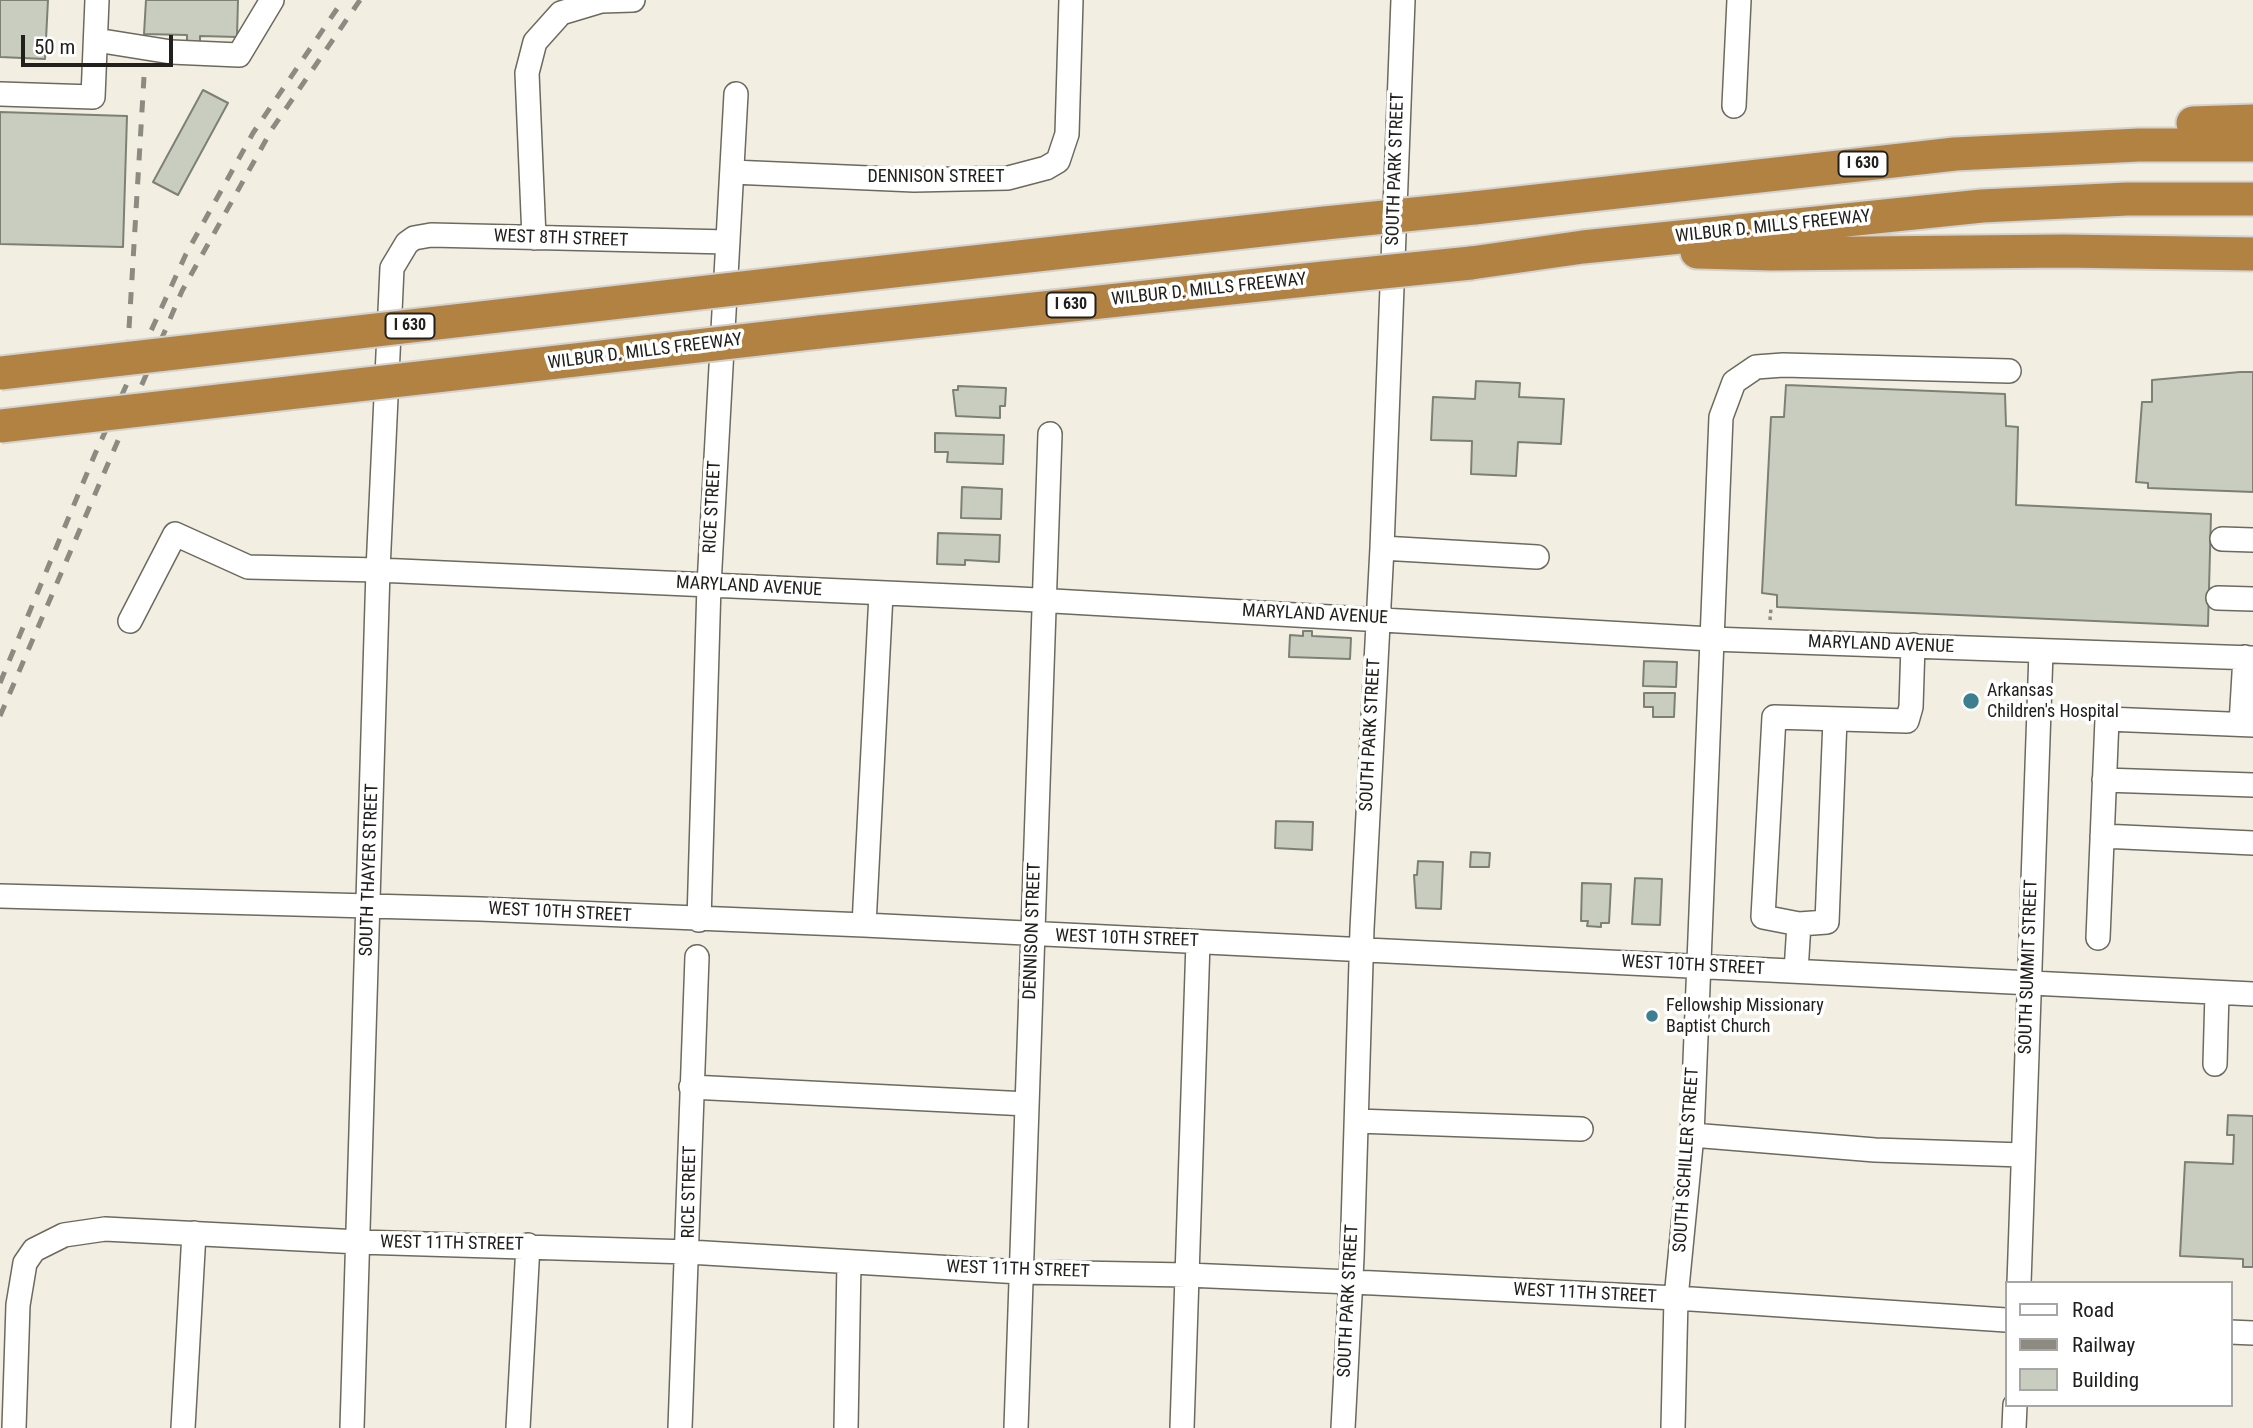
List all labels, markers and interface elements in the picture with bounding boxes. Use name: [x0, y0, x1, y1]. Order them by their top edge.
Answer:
scale bar: [24, 21, 177, 65]
text: 50 m: [34, 35, 75, 59]
street label: SOUTH PARK STREET: [1383, 92, 1409, 246]
road number: I 630: [1839, 152, 1888, 176]
street label: DENNISON STREET: [867, 166, 1005, 188]
street label: WILBUR D. MILLS FREEWAY: [1675, 206, 1871, 248]
street label: WEST 8TH STREET: [493, 226, 629, 252]
street label: WILBUR D. MILLS FREEWAY: [1111, 269, 1307, 311]
road number: I 630: [1046, 292, 1096, 318]
road number: I 630: [386, 314, 434, 338]
street label: WILBUR D. MILLS FREEWAY: [547, 329, 743, 375]
street label: RICE STREET: [700, 460, 726, 554]
street label: MARYLAND AVENUE: [675, 572, 823, 602]
street label: MARYLAND AVENUE: [1241, 600, 1389, 630]
street label: MARYLAND AVENUE: [1808, 632, 1954, 658]
street label: SOUTH PARK STREET: [1356, 658, 1386, 812]
place label: Arkansas Children's Hospital: [1987, 680, 2119, 722]
marker: Arkansas Children's Hospital: [1961, 691, 1981, 711]
street label: SOUTH THAYER STREET: [356, 783, 384, 957]
street label: DENNISON STREET: [1020, 862, 1046, 1000]
street label: SOUTH SUMMIT STREET: [2015, 879, 2043, 1055]
street label: WEST 10TH STREET: [488, 898, 632, 928]
street label: WEST 10TH STREET: [1055, 926, 1199, 952]
street label: WEST 10TH STREET: [1621, 951, 1765, 981]
place label: Fellowship Missionary Baptist Church: [1666, 995, 1824, 1038]
marker: Fellowship Missionary Baptist Church: [1644, 1008, 1660, 1024]
street label: SOUTH SCHILLER STREET: [1670, 1067, 1704, 1253]
street label: RICE STREET: [678, 1145, 702, 1239]
street label: SOUTH PARK STREET: [1334, 1224, 1364, 1378]
street label: WEST 11TH STREET: [380, 1232, 524, 1256]
street label: WEST 11TH STREET: [946, 1257, 1090, 1283]
street label: WEST 11TH STREET: [1513, 1279, 1657, 1309]
legend: [2004, 1281, 2232, 1407]
text: Road: [2072, 1298, 2114, 1322]
text: Railway: [2072, 1333, 2135, 1357]
text: Building: [2072, 1368, 2139, 1392]

